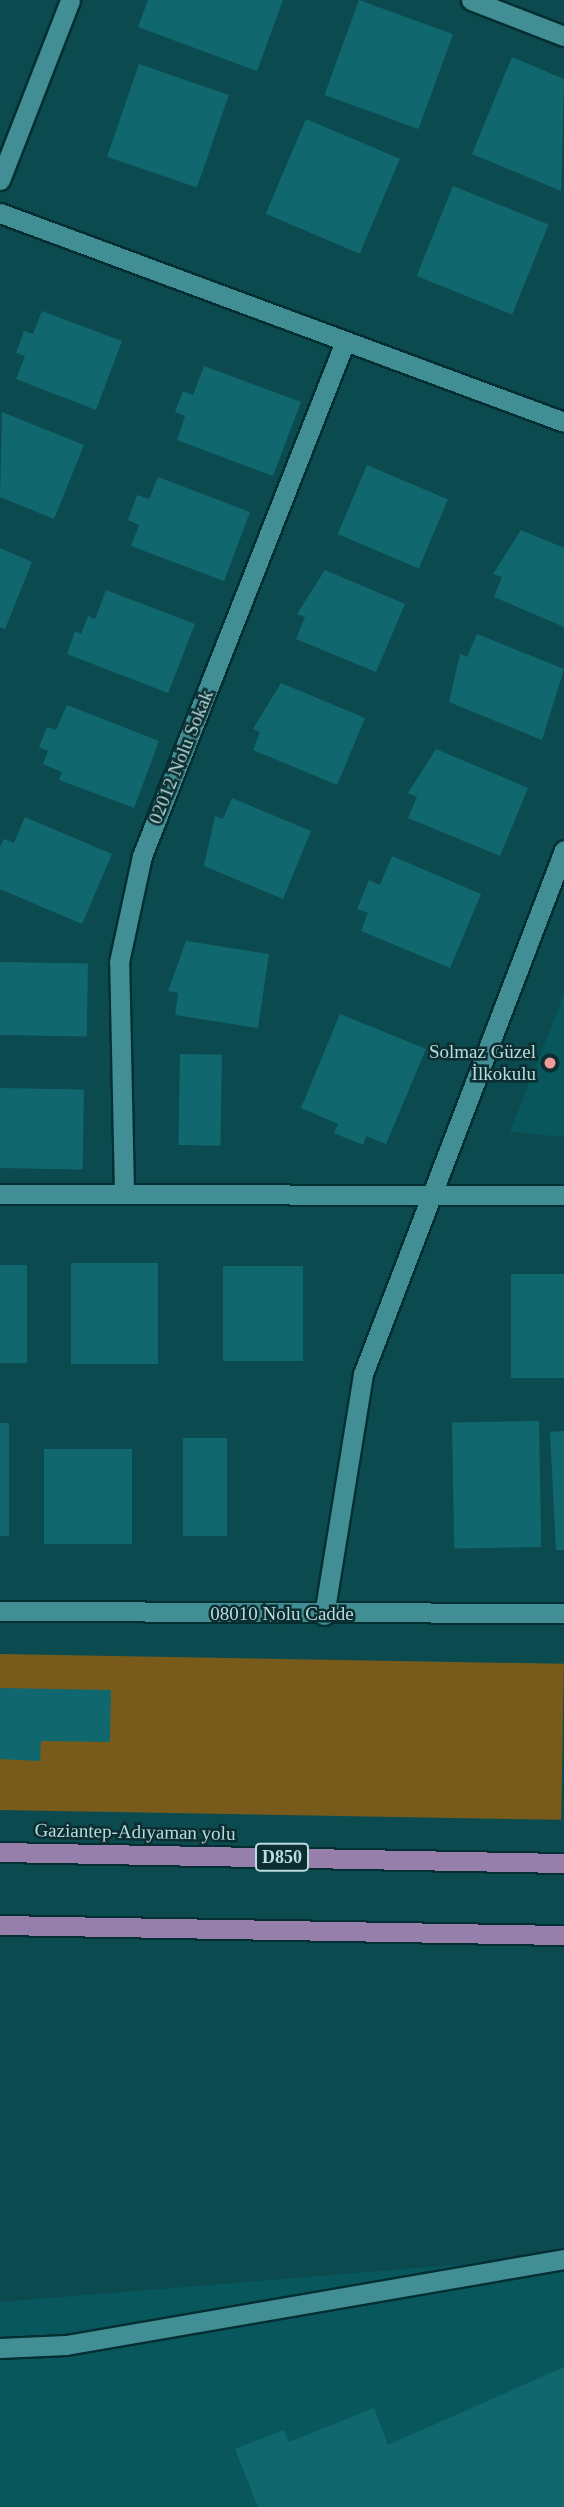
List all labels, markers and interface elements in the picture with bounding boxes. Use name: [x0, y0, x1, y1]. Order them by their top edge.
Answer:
street label: 02012 Nolu Sokak: [144, 687, 218, 827]
place label: Solmaz Güzel İlkokulu: [429, 1041, 536, 1085]
marker: Solmaz Güzel İlkokulu: [542, 1055, 558, 1071]
street label: 08010 Nolu Cadde: [210, 1603, 354, 1625]
street label: Gaziantep-Adıyaman yolu: [34, 1819, 236, 1845]
road number: D850: [254, 1842, 310, 1871]

